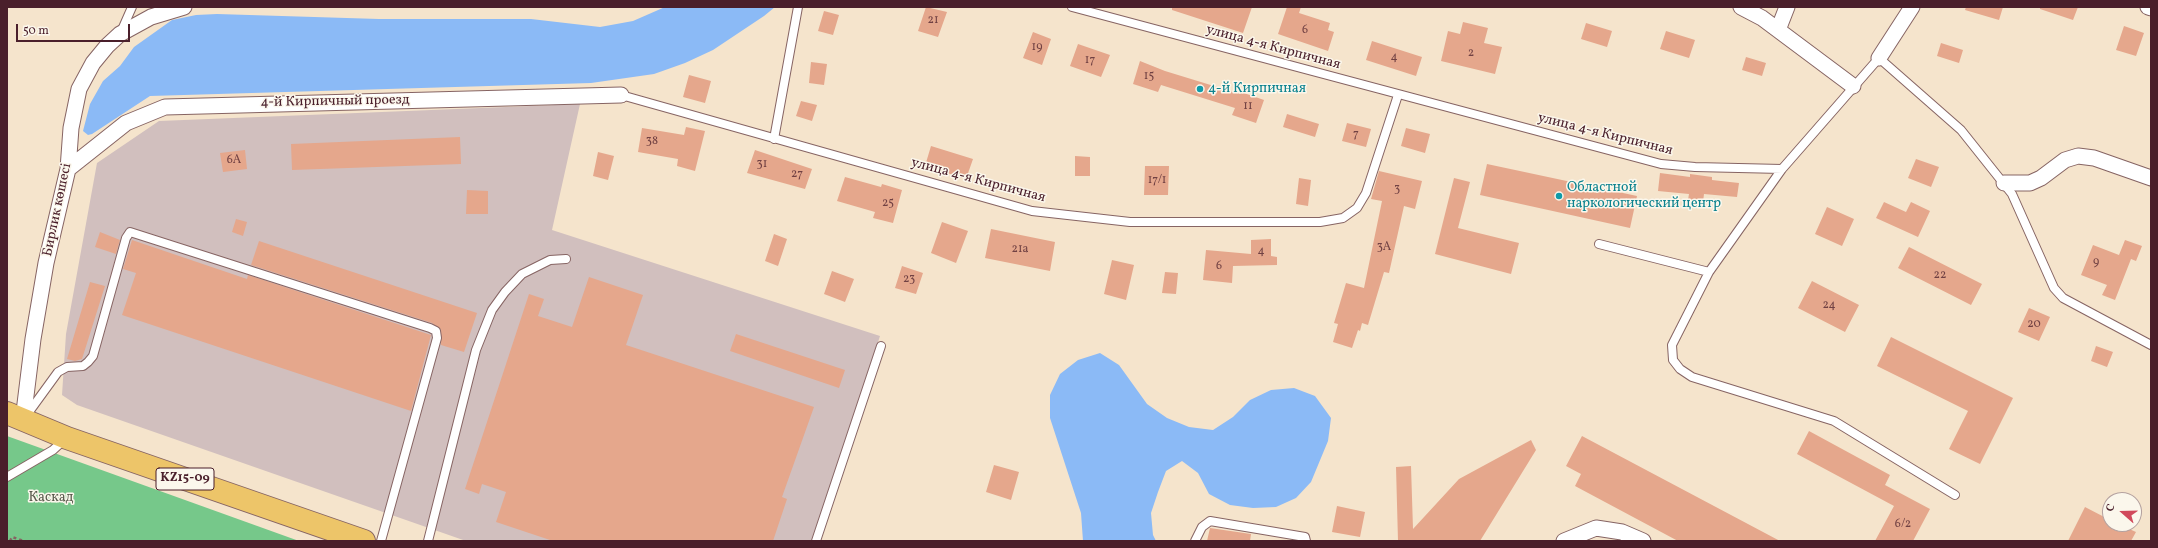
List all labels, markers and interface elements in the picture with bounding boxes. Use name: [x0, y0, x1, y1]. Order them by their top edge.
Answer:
house number: 21: [927, 14, 939, 28]
scale bar: [18, 16, 132, 42]
street label: улица 4-я Кирпичная: [1204, 22, 1342, 74]
text: 50 m: [23, 23, 49, 39]
house number: 6: [1302, 24, 1308, 38]
house number: 19: [1032, 41, 1042, 55]
house number: 2: [1468, 47, 1474, 61]
house number: 4: [1390, 51, 1398, 65]
house number: 17: [1085, 54, 1095, 68]
house number: 15: [1144, 70, 1154, 84]
place label: 4-й Кирпичная: [1208, 81, 1306, 97]
marker: 4-й Кирпичная: [1195, 84, 1205, 94]
street label: 4-й Кирпичный проезд: [260, 92, 410, 112]
house number: 11: [1243, 100, 1253, 114]
street label: улица 4-я Кирпичная: [1536, 110, 1674, 160]
house number: 7: [1353, 128, 1359, 142]
house number: 38: [646, 135, 658, 149]
house number: 6А: [227, 154, 241, 168]
street label: улица 4-я Кирпичная: [909, 155, 1047, 207]
house number: 31: [757, 158, 767, 172]
street label: Бирлик көшесі: [40, 162, 76, 258]
house number: 27: [791, 168, 803, 182]
house number: 17/1: [1148, 174, 1166, 188]
place label: Областной наркологический центр: [1567, 180, 1721, 212]
house number: 3: [1394, 183, 1400, 197]
marker: Областной наркологический центр: [1554, 191, 1564, 201]
house number: 25: [882, 197, 894, 211]
house number: 3А: [1377, 241, 1391, 255]
house number: 21а: [1011, 243, 1029, 257]
house number: 4: [1257, 245, 1265, 259]
house number: 9: [2093, 256, 2099, 270]
house number: 6: [1216, 260, 1222, 274]
house number: 22: [1934, 269, 1946, 283]
house number: 23: [903, 273, 915, 287]
house number: 24: [1822, 299, 1836, 313]
house number: 20: [2027, 318, 2041, 332]
road number: KZ15-09: [156, 468, 214, 490]
park label: Каскад: [28, 490, 74, 506]
north arrow: [2102, 492, 2142, 532]
text: С: [2103, 502, 2119, 514]
house number: 6/2: [1895, 518, 1911, 532]

